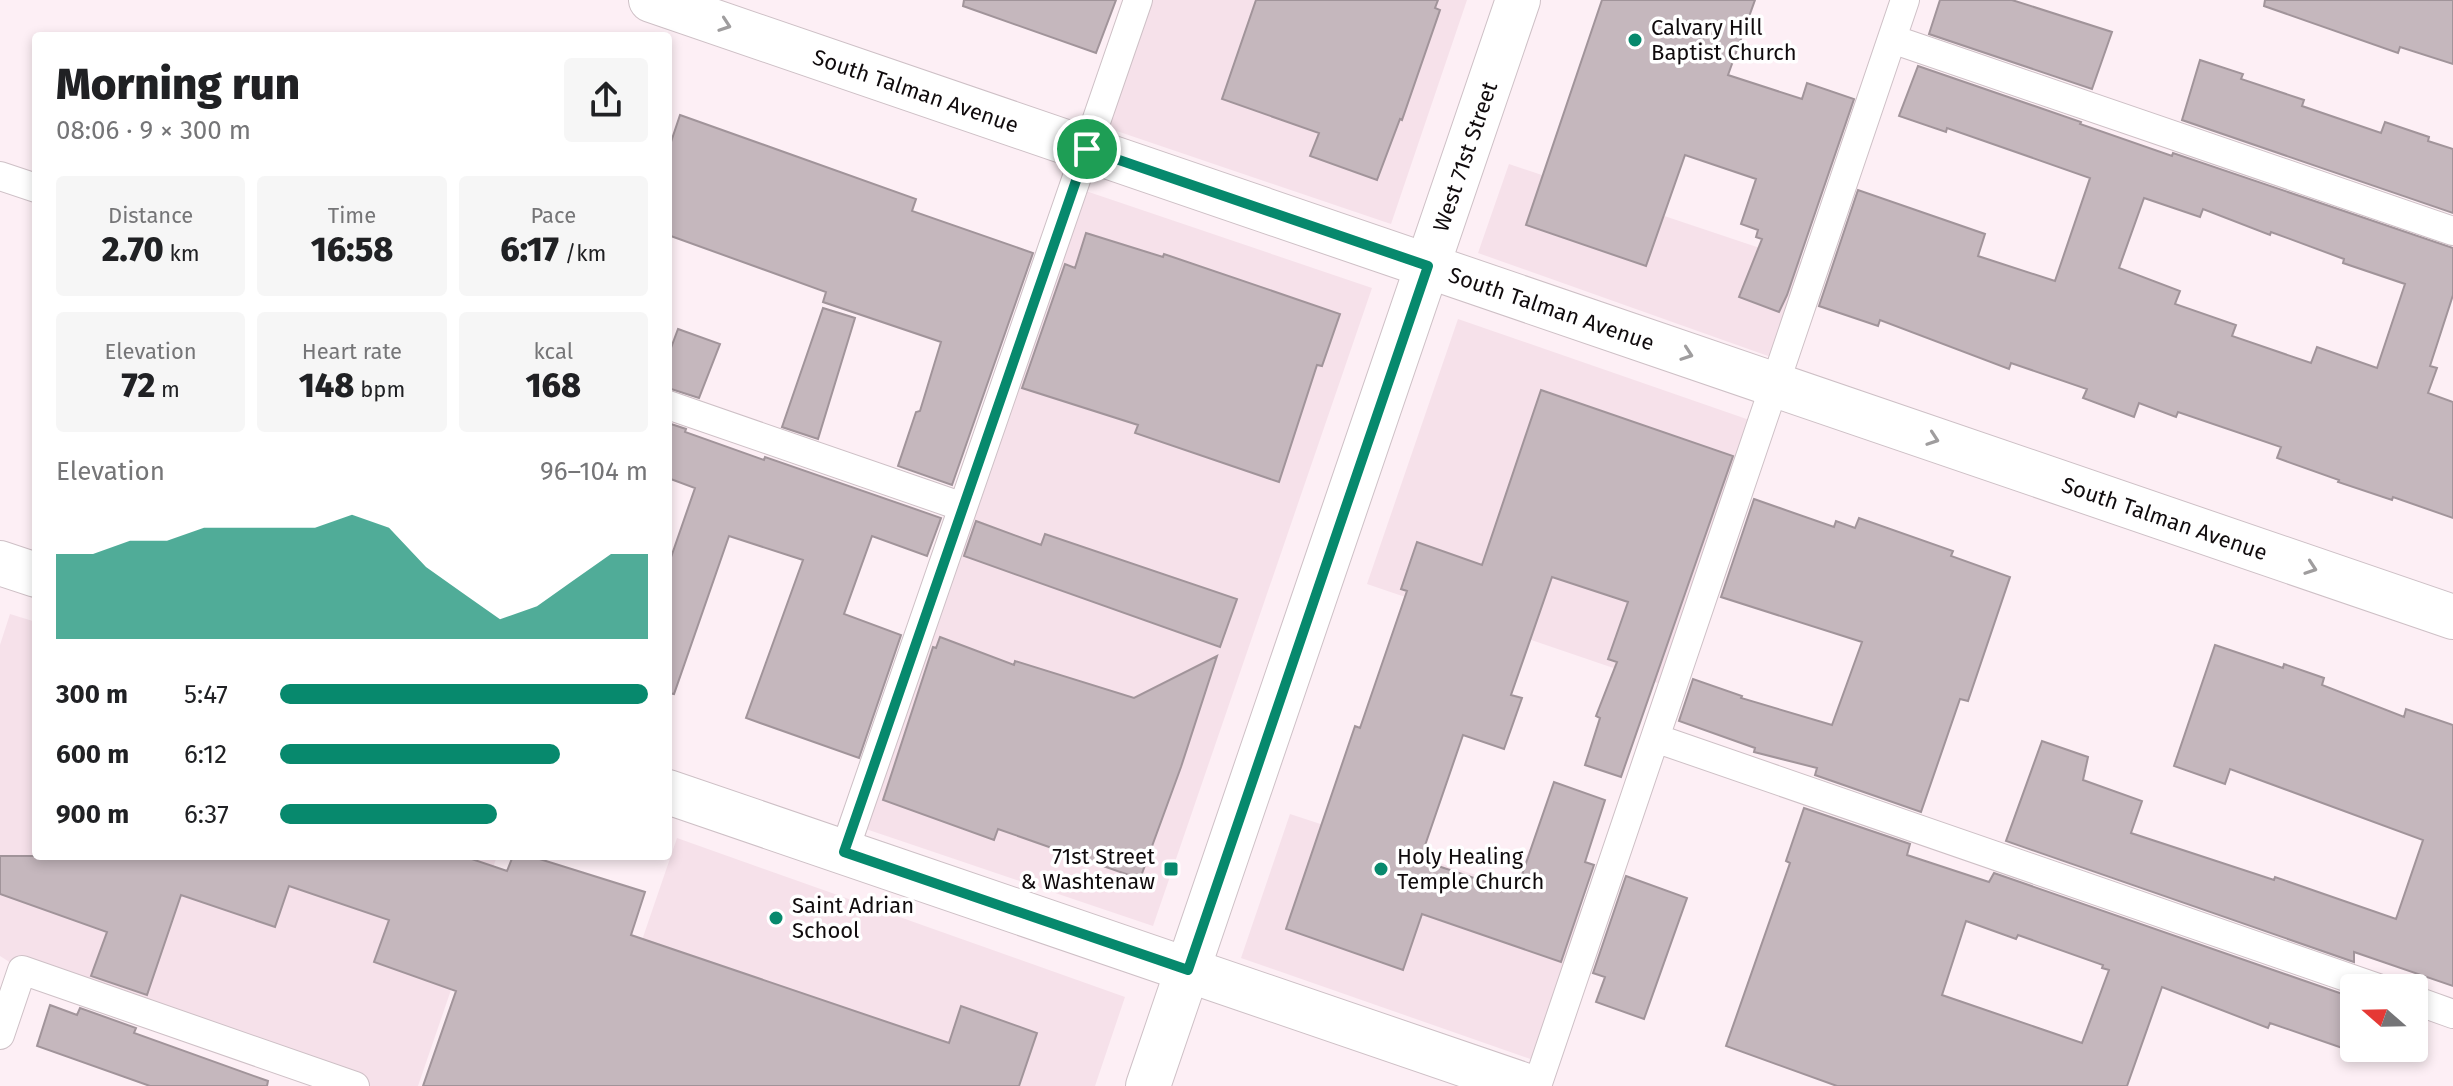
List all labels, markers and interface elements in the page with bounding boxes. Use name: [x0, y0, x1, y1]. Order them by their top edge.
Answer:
place label: Calvary Hill Baptist Church: [1651, 14, 1797, 66]
one-way arrow: [717, 16, 731, 32]
marker: Calvary Hill Baptist Church: [1626, 31, 1644, 49]
street label: South Talman Avenue: [809, 43, 1022, 139]
text: Morning run: [56, 58, 300, 111]
button: share: [564, 58, 648, 142]
street label: West 71st Street: [1427, 78, 1503, 235]
text: 08:06 · 9 × 300 m: [56, 115, 251, 146]
pin: [1053, 115, 1121, 183]
icon: arrive: [1065, 127, 1109, 171]
text: Distance: [108, 202, 193, 229]
text: Time: [328, 202, 376, 229]
text: Pace: [531, 202, 576, 229]
text: 2.70: [102, 229, 164, 270]
text: 16:58: [311, 229, 393, 270]
text: 6:17: [500, 229, 559, 270]
text: km: [164, 240, 200, 267]
text: /km: [559, 240, 606, 267]
street label: South Talman Avenue: [1445, 261, 1658, 357]
text: Elevation: [105, 338, 197, 365]
text: Heart rate: [302, 338, 402, 365]
text: kcal: [534, 338, 573, 365]
one-way arrow: [1679, 345, 1693, 361]
text: 72: [121, 365, 155, 406]
text: 148: [299, 365, 354, 406]
text: 168: [526, 365, 581, 406]
text: m: [155, 376, 180, 403]
text: bpm: [354, 376, 405, 403]
one-way arrow: [1925, 429, 1939, 445]
text: Elevation: [56, 456, 165, 487]
text: 96–104 m: [540, 456, 648, 487]
street label: South Talman Avenue: [2058, 471, 2271, 566]
one-way arrow: [2303, 559, 2317, 575]
text: 300 m: [56, 679, 128, 710]
text: 5:47: [184, 679, 228, 710]
text: 600 m: [56, 739, 129, 770]
text: 6:12: [184, 739, 227, 770]
text: 900 m: [56, 799, 129, 830]
text: 6:37: [184, 799, 229, 830]
place label: 71st Street & Washtenaw: [1021, 843, 1155, 895]
place label: Holy Healing Temple Church: [1397, 843, 1544, 895]
marker: 71st Street & Washtenaw: [1162, 860, 1180, 878]
marker: Holy Healing Temple Church: [1372, 860, 1390, 878]
place label: Saint Adrian School: [792, 892, 914, 944]
marker: Saint Adrian School: [767, 909, 785, 927]
north arrow: [2340, 974, 2428, 1062]
map controls: [2340, 974, 2428, 1062]

